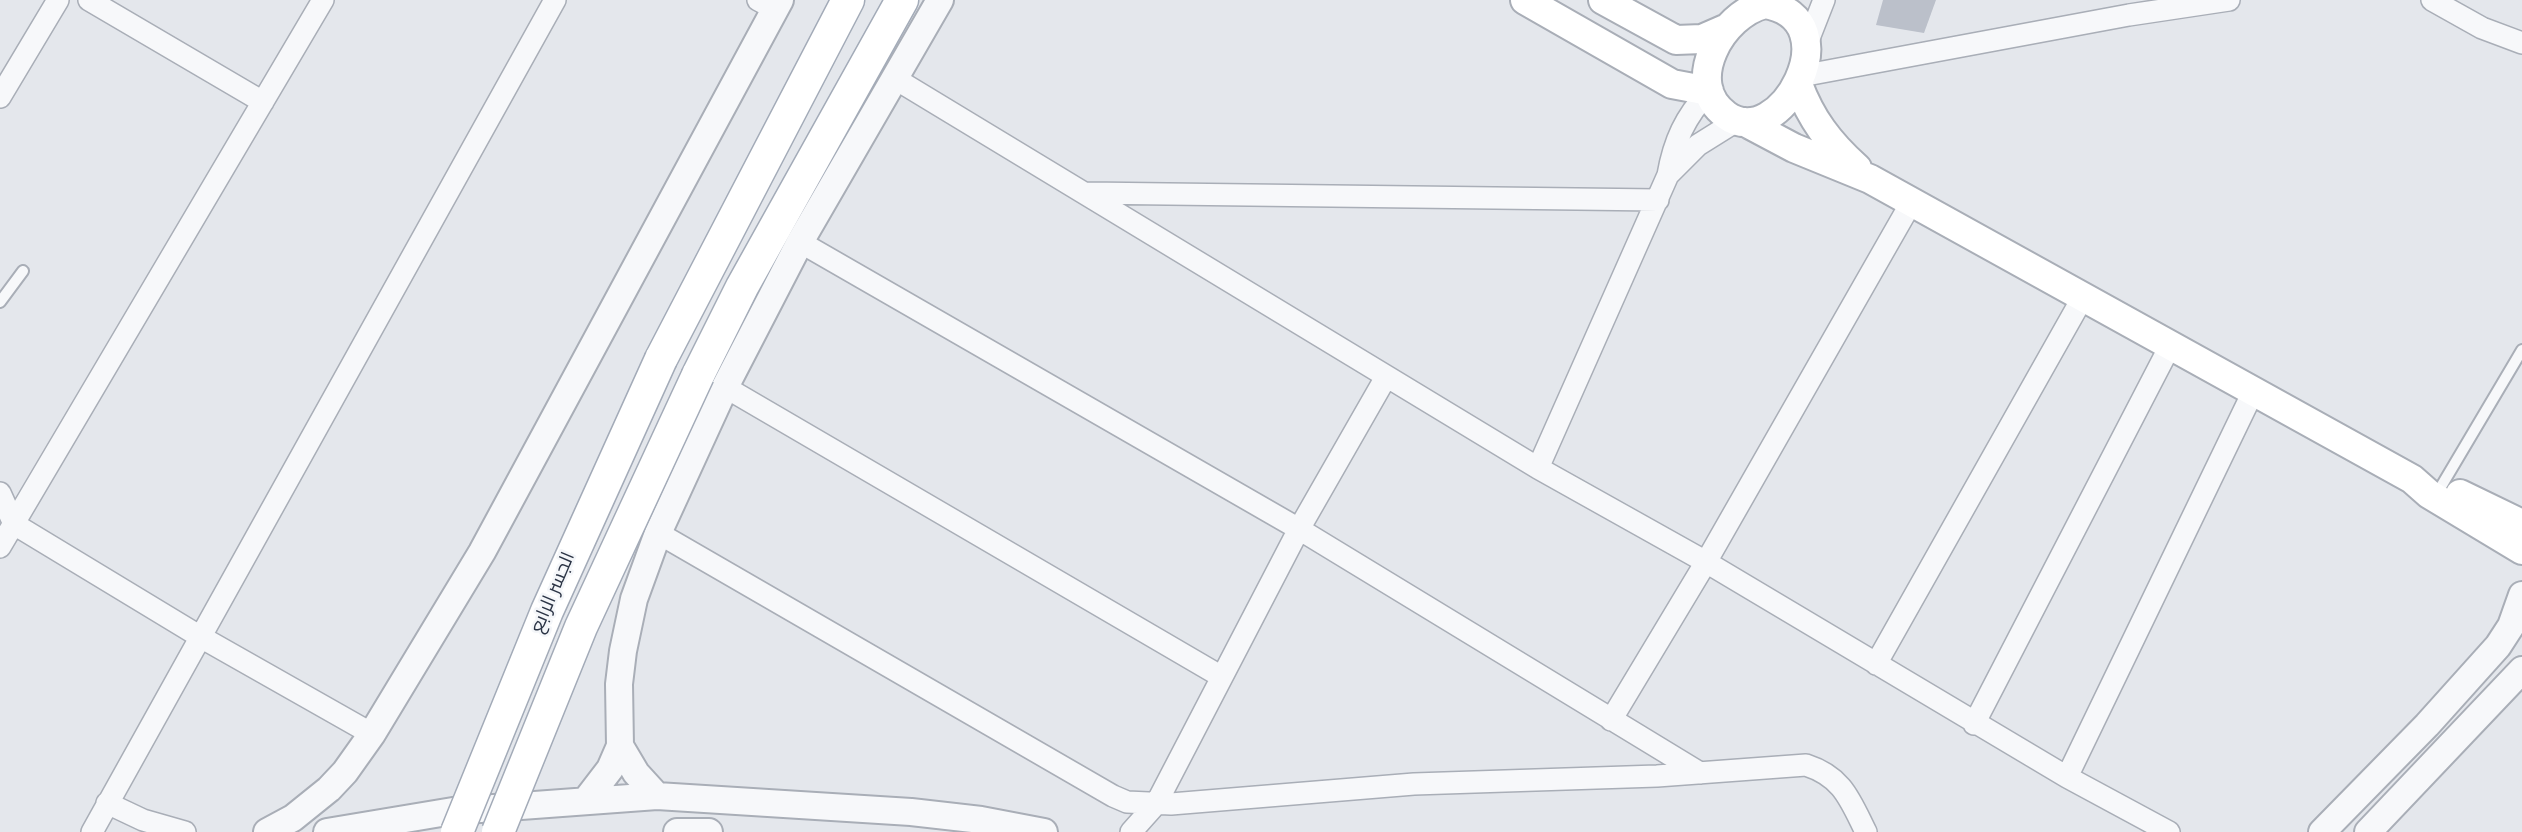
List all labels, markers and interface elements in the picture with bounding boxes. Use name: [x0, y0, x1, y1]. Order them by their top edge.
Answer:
street label: الجسر الرابع: [527, 549, 581, 637]

